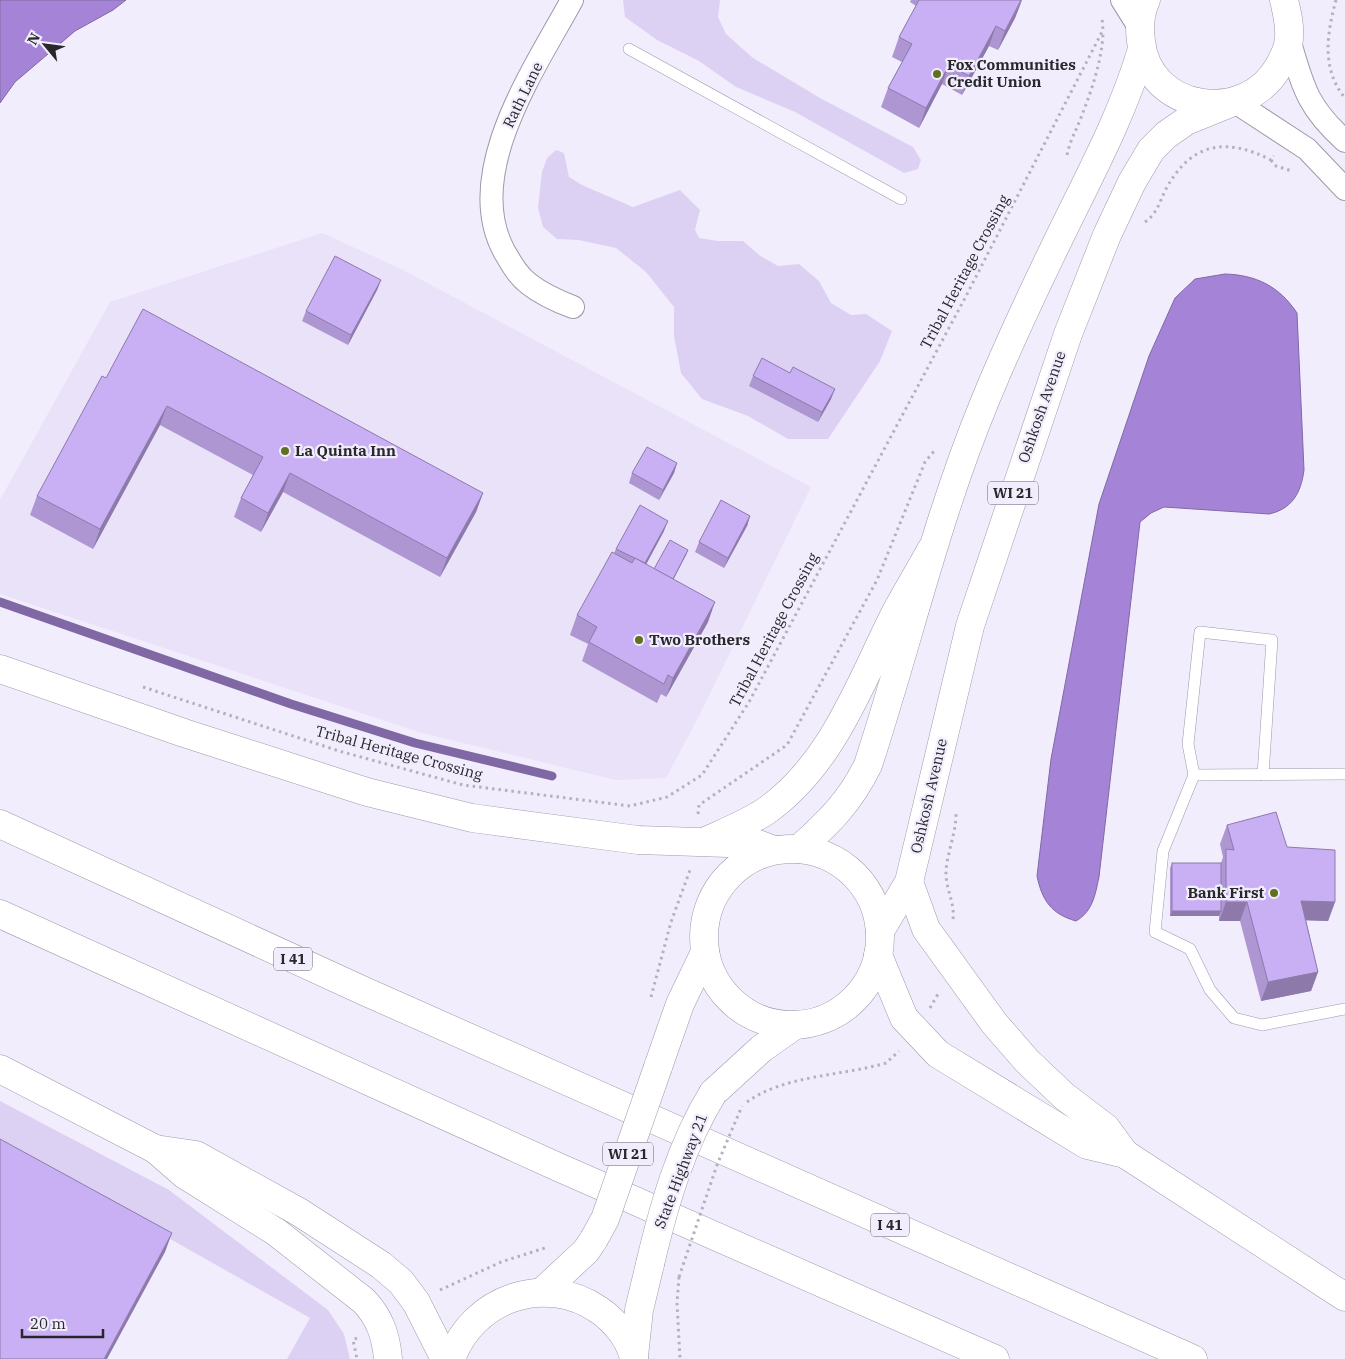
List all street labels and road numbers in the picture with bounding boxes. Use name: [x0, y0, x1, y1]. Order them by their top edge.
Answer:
street label: Rath Lane: [498, 59, 547, 131]
street label: Tribal Heritage Crossing: [916, 191, 1013, 352]
street label: Oshkosh Avenue: [1013, 348, 1070, 465]
road number: WI 21: [988, 482, 1038, 504]
street label: Tribal Heritage Crossing: [725, 549, 822, 710]
street label: Tribal Heritage Crossing: [314, 721, 485, 784]
street label: Oshkosh Avenue: [906, 737, 951, 855]
road number: I 41: [274, 948, 312, 971]
street label: State Highway 21: [650, 1110, 711, 1231]
road number: WI 21: [603, 1142, 653, 1166]
road number: I 41: [871, 1214, 909, 1236]

